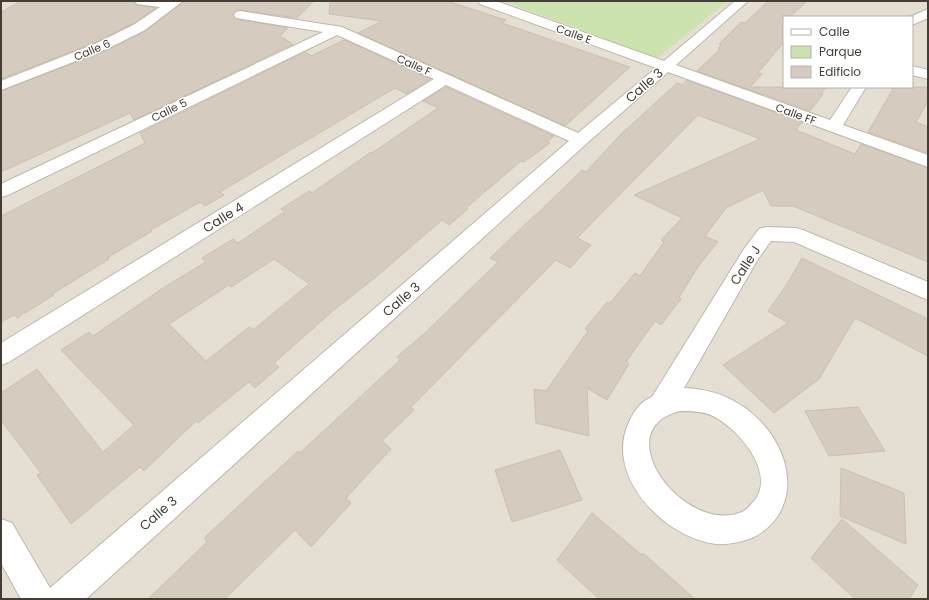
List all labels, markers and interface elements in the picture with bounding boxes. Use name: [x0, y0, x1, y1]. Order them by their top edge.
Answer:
legend: [783, 16, 913, 88]
street label: Calle E: [554, 20, 594, 48]
text: Calle: [819, 23, 850, 40]
street label: Calle 6: [71, 35, 113, 65]
text: Parque: [819, 43, 862, 60]
street label: Calle F: [394, 50, 434, 80]
text: Edificio: [819, 63, 861, 80]
street label: Calle 3: [621, 64, 667, 107]
street label: Calle 5: [148, 94, 190, 126]
street label: Calle FF: [773, 99, 819, 129]
street label: Calle 4: [199, 197, 247, 237]
street label: Calle J: [726, 242, 765, 289]
street label: Calle 3: [378, 278, 424, 321]
street label: Calle 3: [135, 492, 181, 535]

